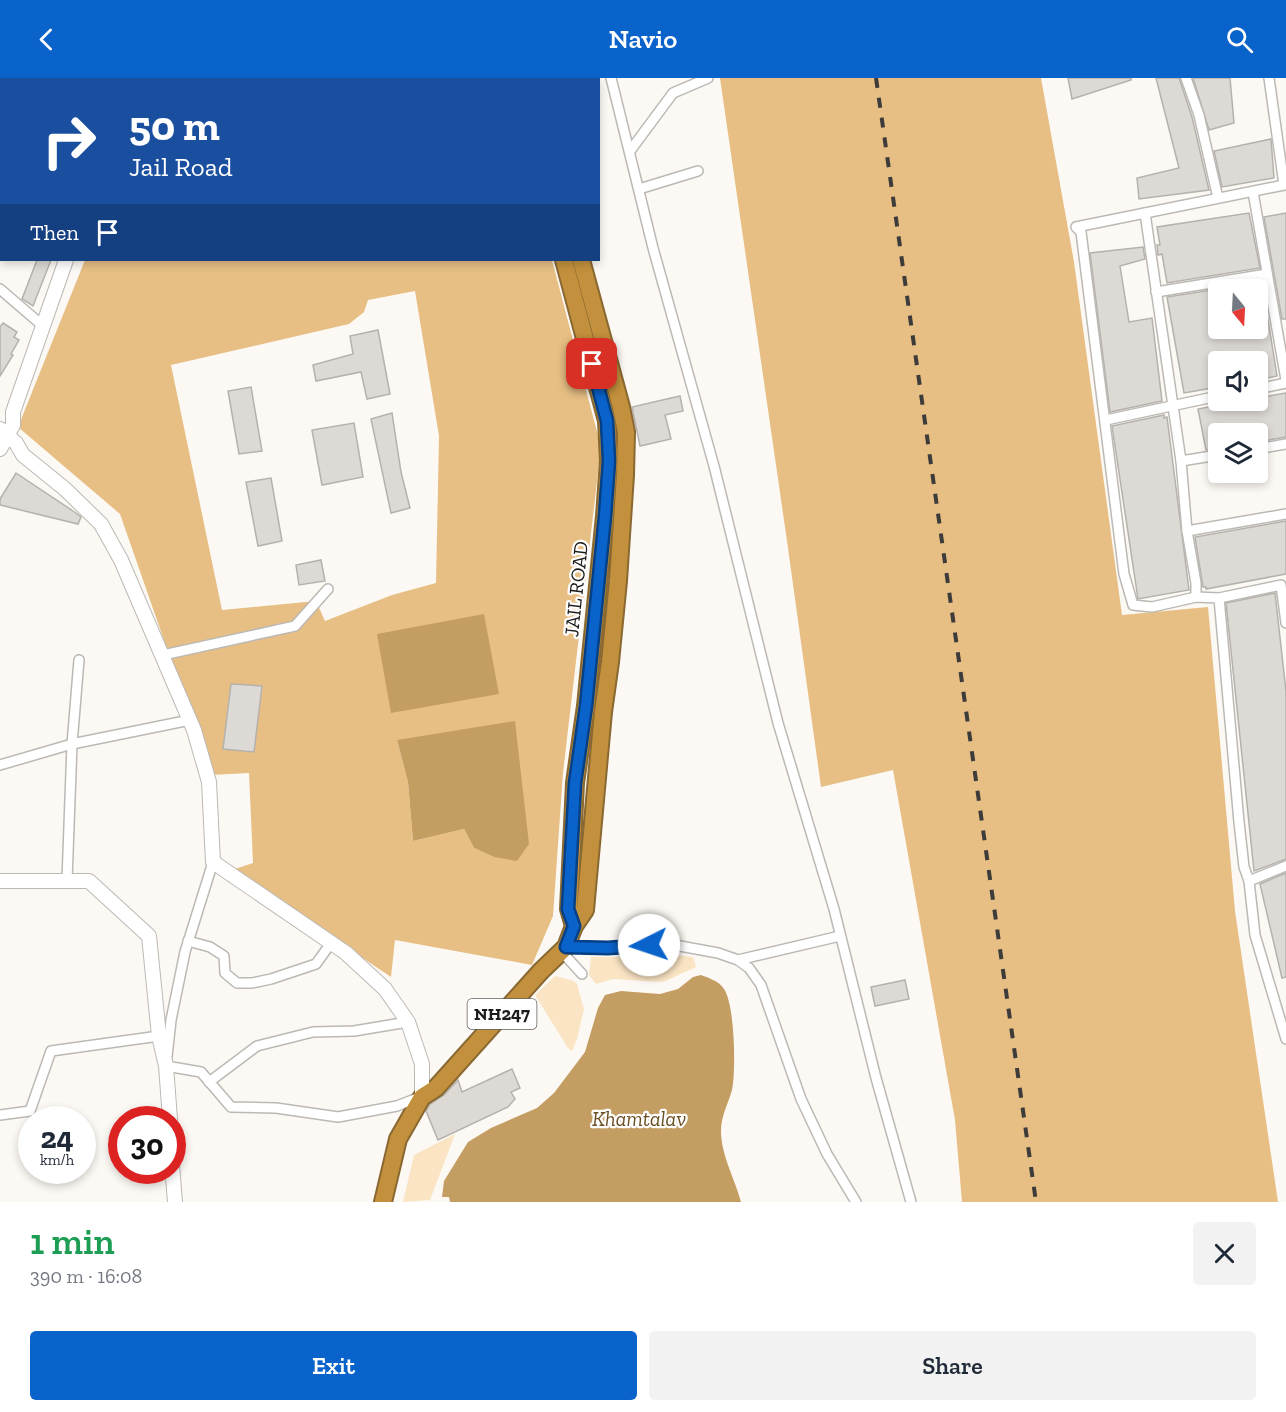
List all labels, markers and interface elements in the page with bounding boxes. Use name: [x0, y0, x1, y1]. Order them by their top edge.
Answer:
icon: back: [30, 23, 63, 56]
text: Navio: [609, 23, 677, 55]
icon: search: [1223, 23, 1256, 56]
text: 50 m: [129, 100, 220, 151]
icon: right: [30, 102, 108, 180]
text: Jail Road: [129, 151, 233, 183]
icon: arrive: [91, 216, 124, 249]
text: Then: [30, 219, 79, 246]
north arrow: [1208, 279, 1268, 339]
map controls: [1208, 279, 1268, 483]
pin: [566, 338, 617, 389]
icon: arrive: [575, 347, 608, 380]
button: sound: [1208, 351, 1268, 411]
button: layers: [1208, 423, 1268, 483]
street label: JAIL ROAD: [559, 540, 593, 638]
position arrow: [617, 913, 681, 977]
road number: NH247: [468, 999, 536, 1029]
speed limit sign: 30: [108, 1106, 186, 1184]
water label: Khamtalav: [592, 1106, 686, 1131]
text: 24: [40, 1120, 74, 1156]
text: km/h: [40, 1151, 74, 1169]
text: 1 min: [30, 1220, 115, 1263]
button: close: [1193, 1222, 1256, 1285]
text: 390 m · 16:08: [30, 1264, 142, 1288]
button: Exit: [30, 1331, 637, 1400]
button: Share: [649, 1331, 1256, 1400]

